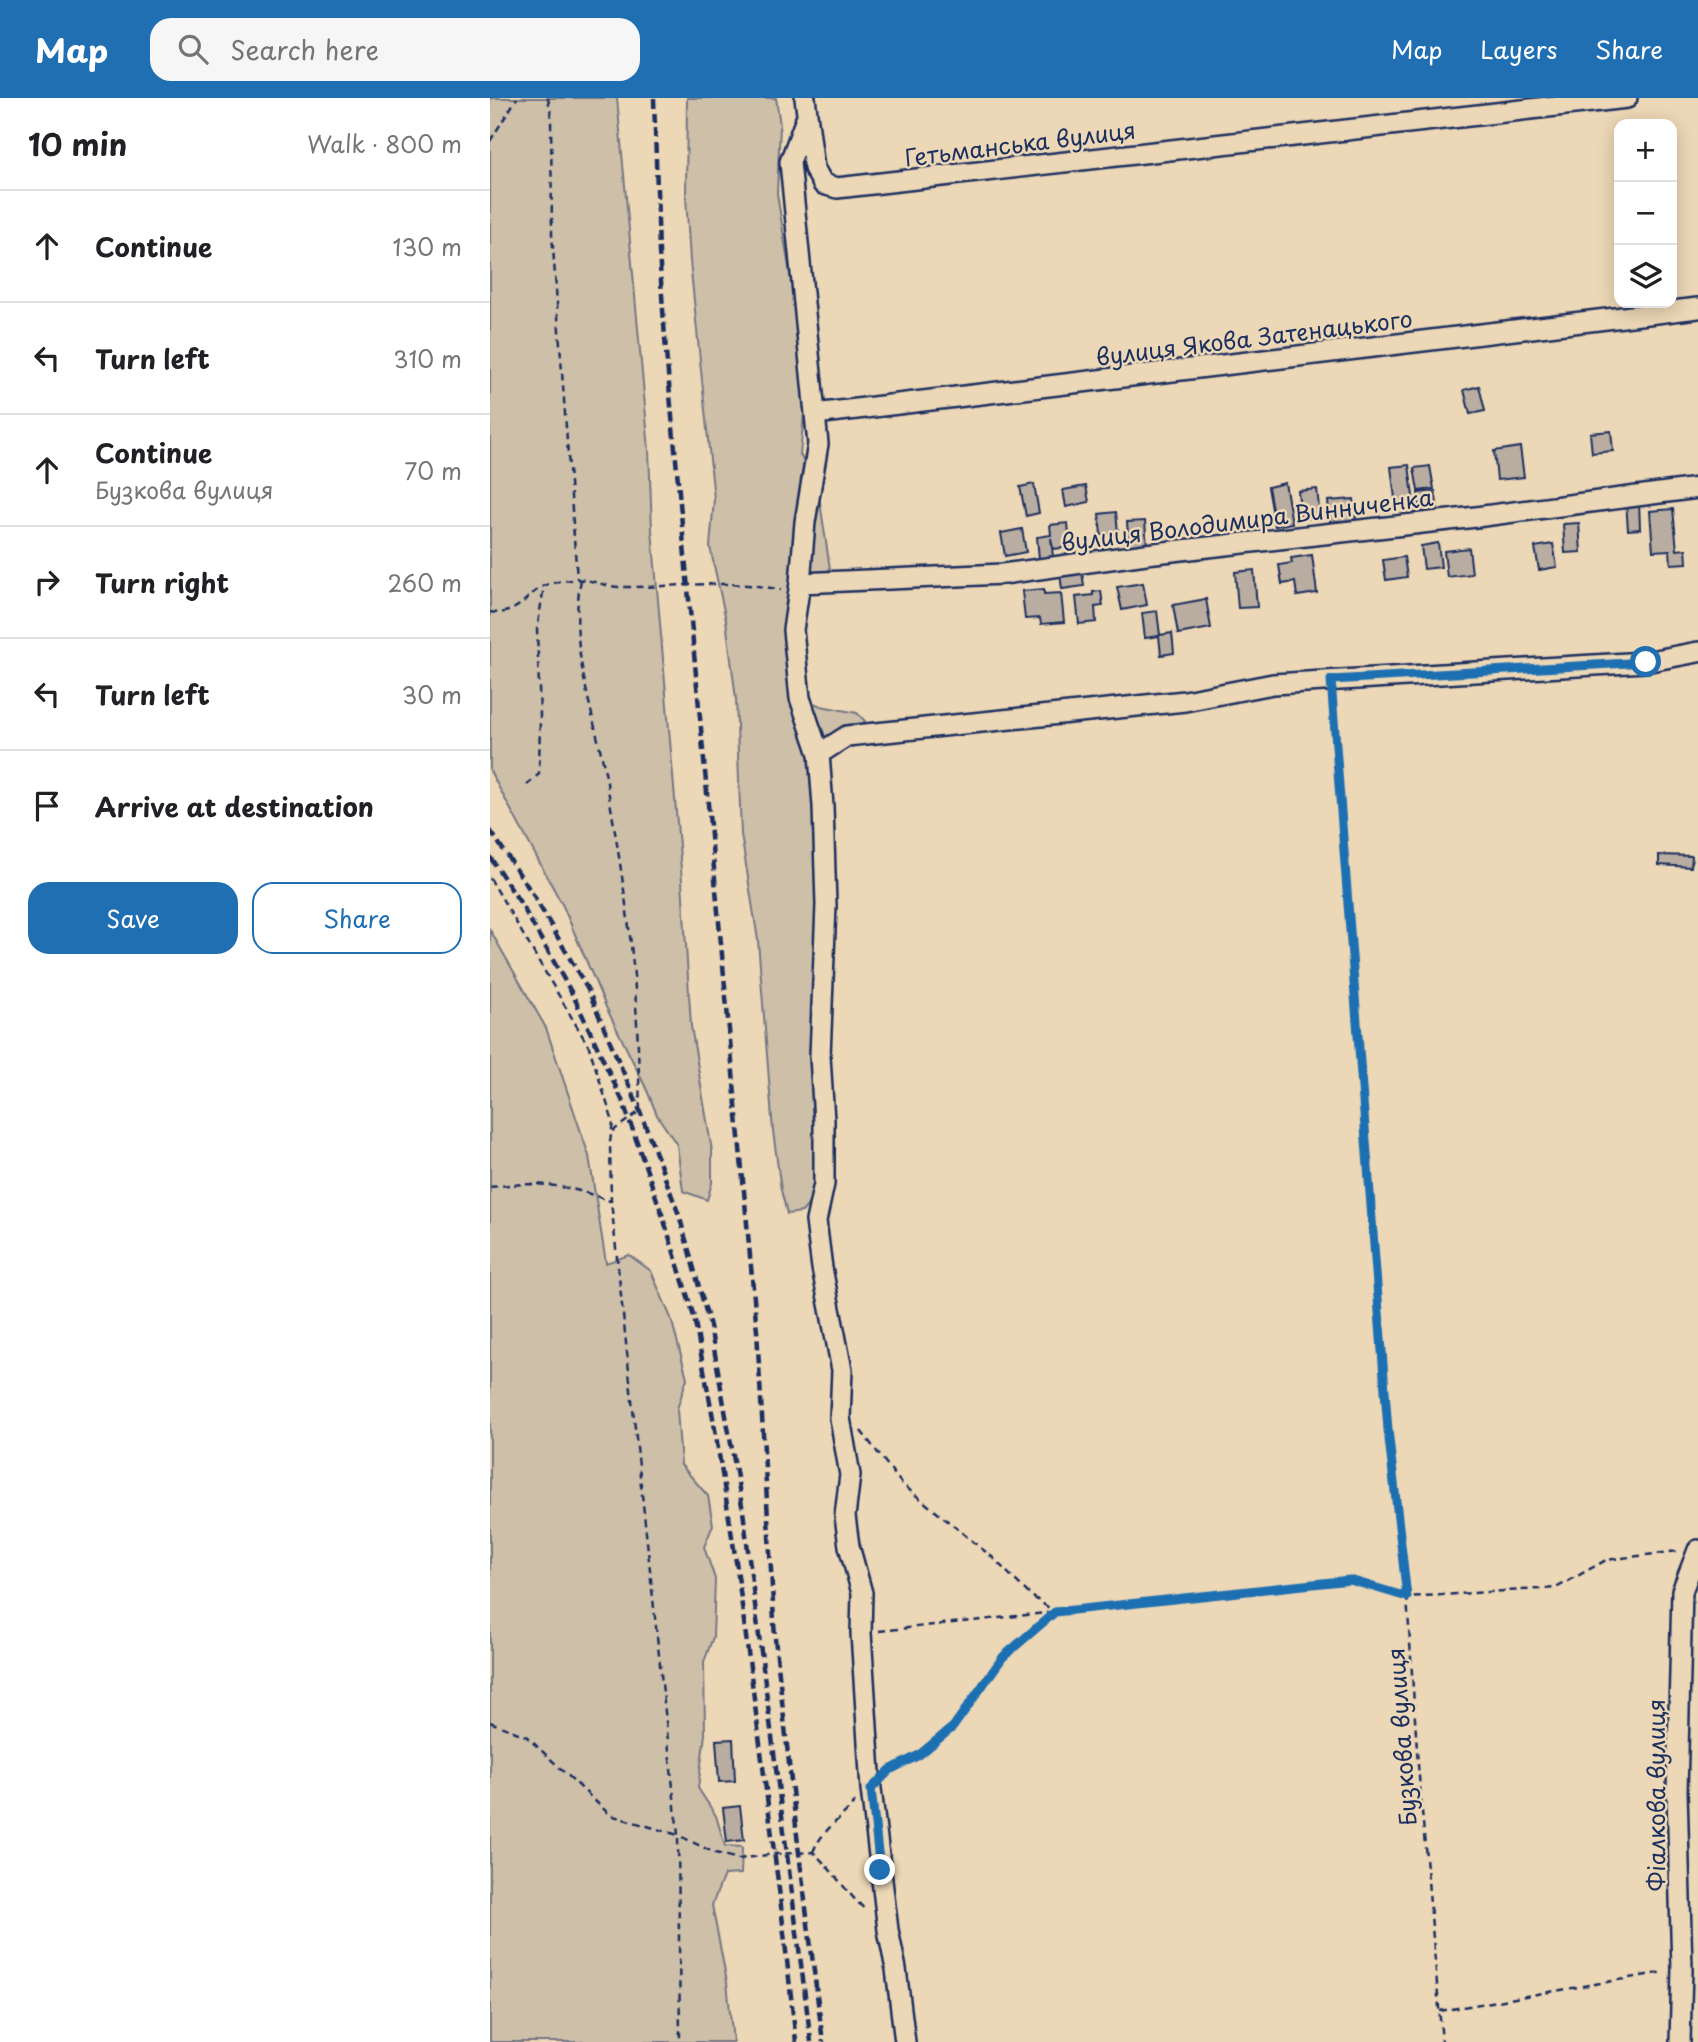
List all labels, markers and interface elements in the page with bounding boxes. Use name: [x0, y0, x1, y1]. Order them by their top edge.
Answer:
search box: [150, 18, 640, 81]
text: Map: [35, 24, 108, 74]
icon: search: [174, 30, 212, 68]
text: Search here: [230, 30, 379, 69]
text: Map: [1391, 31, 1442, 67]
text: Layers: [1480, 31, 1557, 67]
text: Share: [1595, 31, 1663, 67]
street label: Гетьманська вулиця: [902, 111, 1138, 175]
map controls: [1614, 119, 1677, 308]
button: +: [1614, 119, 1677, 182]
text: 10 min: [28, 121, 127, 166]
text: Walk · 800 m: [307, 126, 462, 161]
button: −: [1614, 182, 1677, 245]
icon: ahead: [28, 227, 66, 265]
text: Continue: [95, 227, 212, 266]
text: 130 m: [392, 229, 462, 264]
button: layers: [1614, 245, 1677, 308]
street label: вулиця Якова Затенацького: [1094, 300, 1414, 374]
icon: left: [28, 339, 66, 377]
text: Turn left: [95, 339, 210, 378]
text: 310 m: [393, 341, 462, 376]
text: Continue: [95, 433, 212, 472]
icon: ahead: [28, 451, 66, 489]
text: 70 m: [404, 453, 462, 488]
text: Бузкова вулиця: [95, 472, 273, 507]
street label: вулиця Володимира Винниченка: [1059, 479, 1436, 559]
icon: right: [28, 563, 66, 601]
text: Turn right: [95, 563, 229, 602]
text: 260 m: [387, 565, 462, 600]
route start: [1630, 646, 1661, 677]
icon: left: [28, 675, 66, 713]
text: Turn left: [95, 675, 210, 714]
text: 30 m: [401, 677, 462, 712]
icon: arrive: [28, 787, 66, 825]
text: Arrive at destination: [95, 787, 374, 826]
button: Save: [28, 882, 238, 954]
button: Share: [252, 882, 462, 954]
street label: Бузкова вулиця: [1377, 1647, 1425, 1827]
street label: Фіалкова вулиця: [1638, 1699, 1673, 1891]
route end: [864, 1854, 895, 1885]

